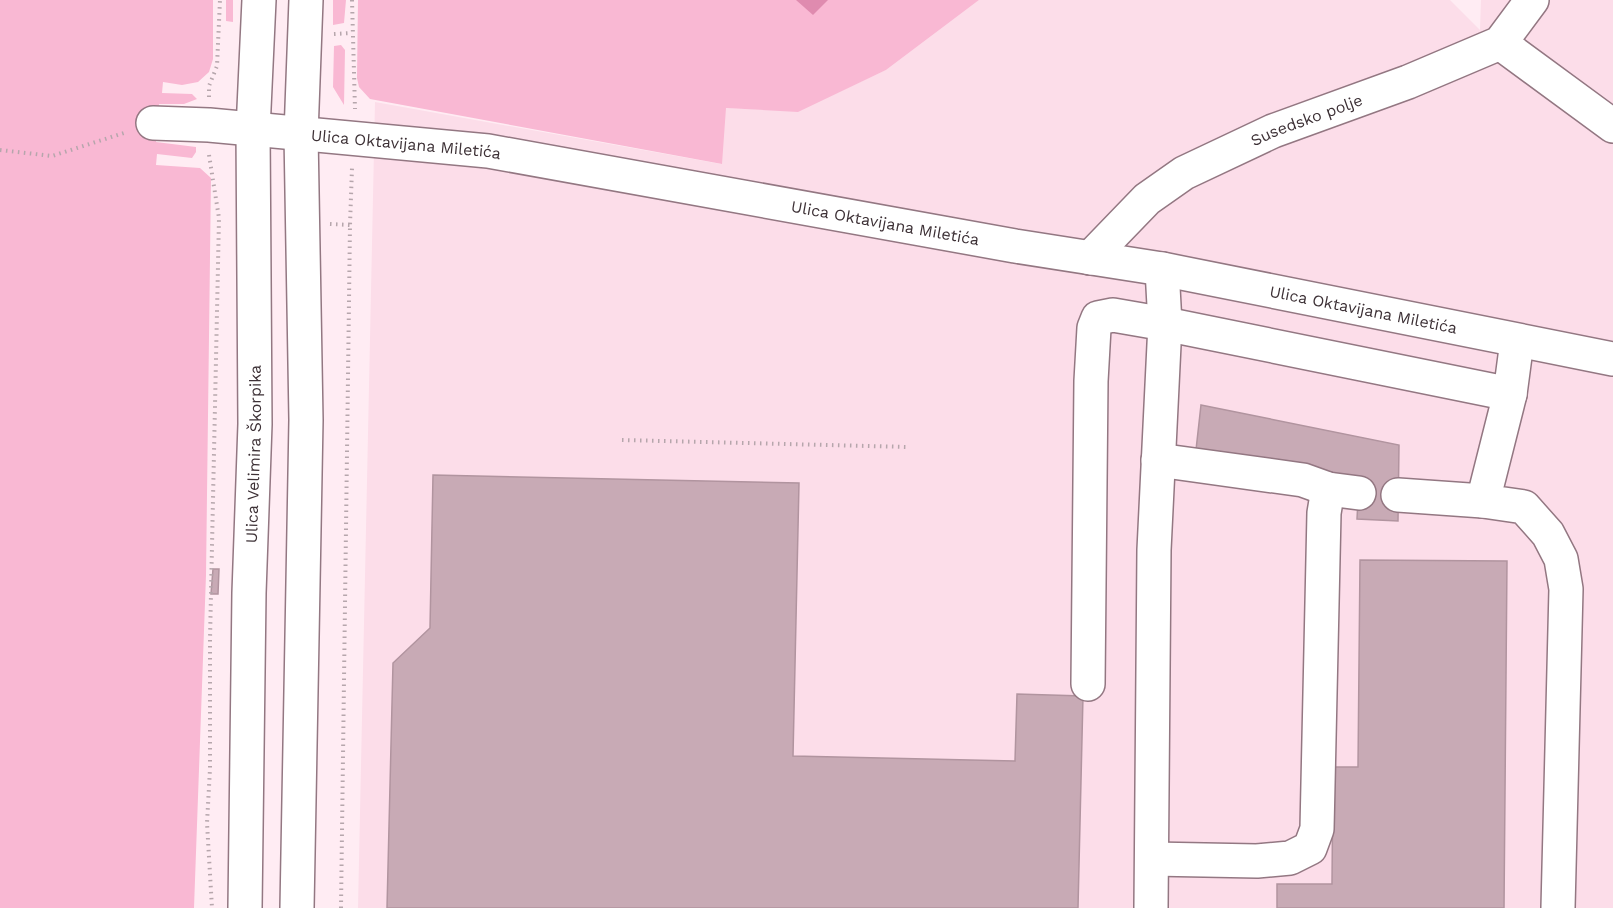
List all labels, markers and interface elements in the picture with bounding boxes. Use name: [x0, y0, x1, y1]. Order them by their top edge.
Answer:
street label: Susedsko polje: [1247, 90, 1365, 150]
street label: Ulica Oktavijana Miletića: [310, 125, 503, 163]
street label: Ulica Oktavijana Miletića: [790, 196, 981, 249]
street label: Ulica Oktavijana Miletića: [1268, 281, 1459, 337]
street label: Ulica Velimira Škorpika: [241, 365, 265, 544]

